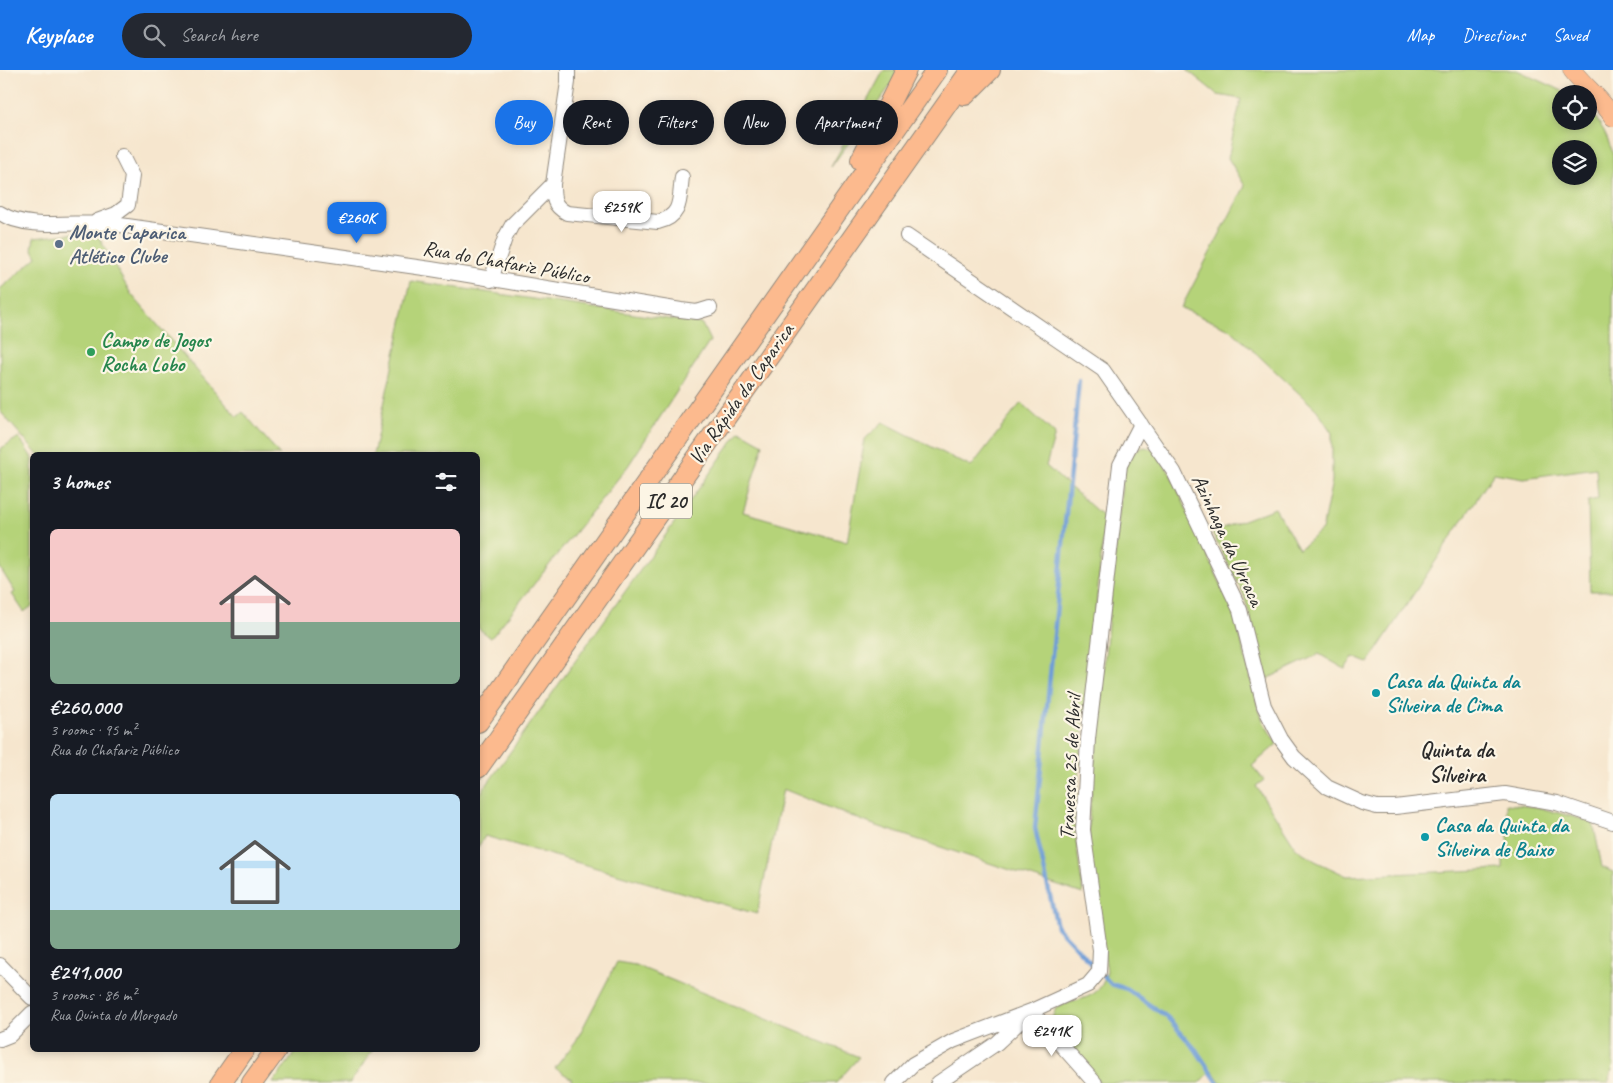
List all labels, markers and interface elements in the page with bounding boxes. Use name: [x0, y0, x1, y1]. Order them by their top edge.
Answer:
search box: [122, 13, 472, 58]
text: Keyplace: [25, 20, 92, 50]
icon: search: [140, 21, 168, 49]
text: Search here: [180, 23, 258, 47]
text: Map: [1407, 24, 1434, 46]
text: Directions: [1462, 24, 1525, 46]
text: Saved: [1553, 24, 1588, 46]
map controls: [1552, 85, 1597, 185]
button: locate: [1552, 85, 1597, 130]
chip: Buy: [495, 100, 553, 145]
chip: Rent: [563, 100, 629, 145]
chip: Filters: [639, 100, 714, 145]
chip: New: [724, 100, 786, 145]
chip: Apartment: [796, 100, 898, 145]
button: layers: [1552, 140, 1597, 185]
pin: €259K: [587, 190, 657, 233]
text: €259K: [604, 197, 640, 217]
pin: €260K: [322, 202, 392, 244]
text: €260K: [338, 208, 376, 228]
place label: Monte Caparica Atlético Clube: [69, 219, 187, 269]
street label: Rua do Chafariz Público: [421, 235, 594, 290]
marker: Monte Caparica Atlético Clube: [53, 238, 65, 250]
street label: Via Rápida da Caparica: [682, 317, 801, 470]
place label: Campo de Jogos Rocha Lobo: [101, 327, 213, 377]
marker: Campo de Jogos Rocha Lobo: [85, 346, 97, 358]
icon: filters: [432, 468, 460, 496]
text: 3 homes: [50, 469, 109, 495]
street label: Azinhaga da Urraca: [1186, 470, 1271, 612]
road number: IC 20: [640, 484, 692, 518]
icon: home: [210, 562, 300, 652]
place label: Casa da Quinta da Silveira de Cima: [1386, 668, 1521, 718]
marker: Casa da Quinta da Silveira de Cima: [1370, 687, 1382, 699]
street label: Travessa 25 de Abril: [1053, 690, 1087, 840]
text: €260,000: [50, 694, 121, 720]
text: 3 rooms · 95 m²: [50, 720, 136, 740]
district label: Quinta da Silveira: [1420, 736, 1496, 789]
text: Rua do Chafariz Público: [50, 740, 178, 760]
place label: Casa da Quinta da Silveira de Baixo: [1435, 812, 1570, 862]
icon: home: [210, 827, 300, 917]
marker: Casa da Quinta da Silveira de Baixo: [1419, 831, 1431, 843]
text: €241,000: [50, 959, 120, 985]
text: 3 rooms · 86 m²: [50, 985, 136, 1005]
text: Rua Quinta do Morgado: [50, 1005, 177, 1025]
pin: €241K: [1017, 1014, 1087, 1057]
text: €241K: [1034, 1021, 1070, 1041]

